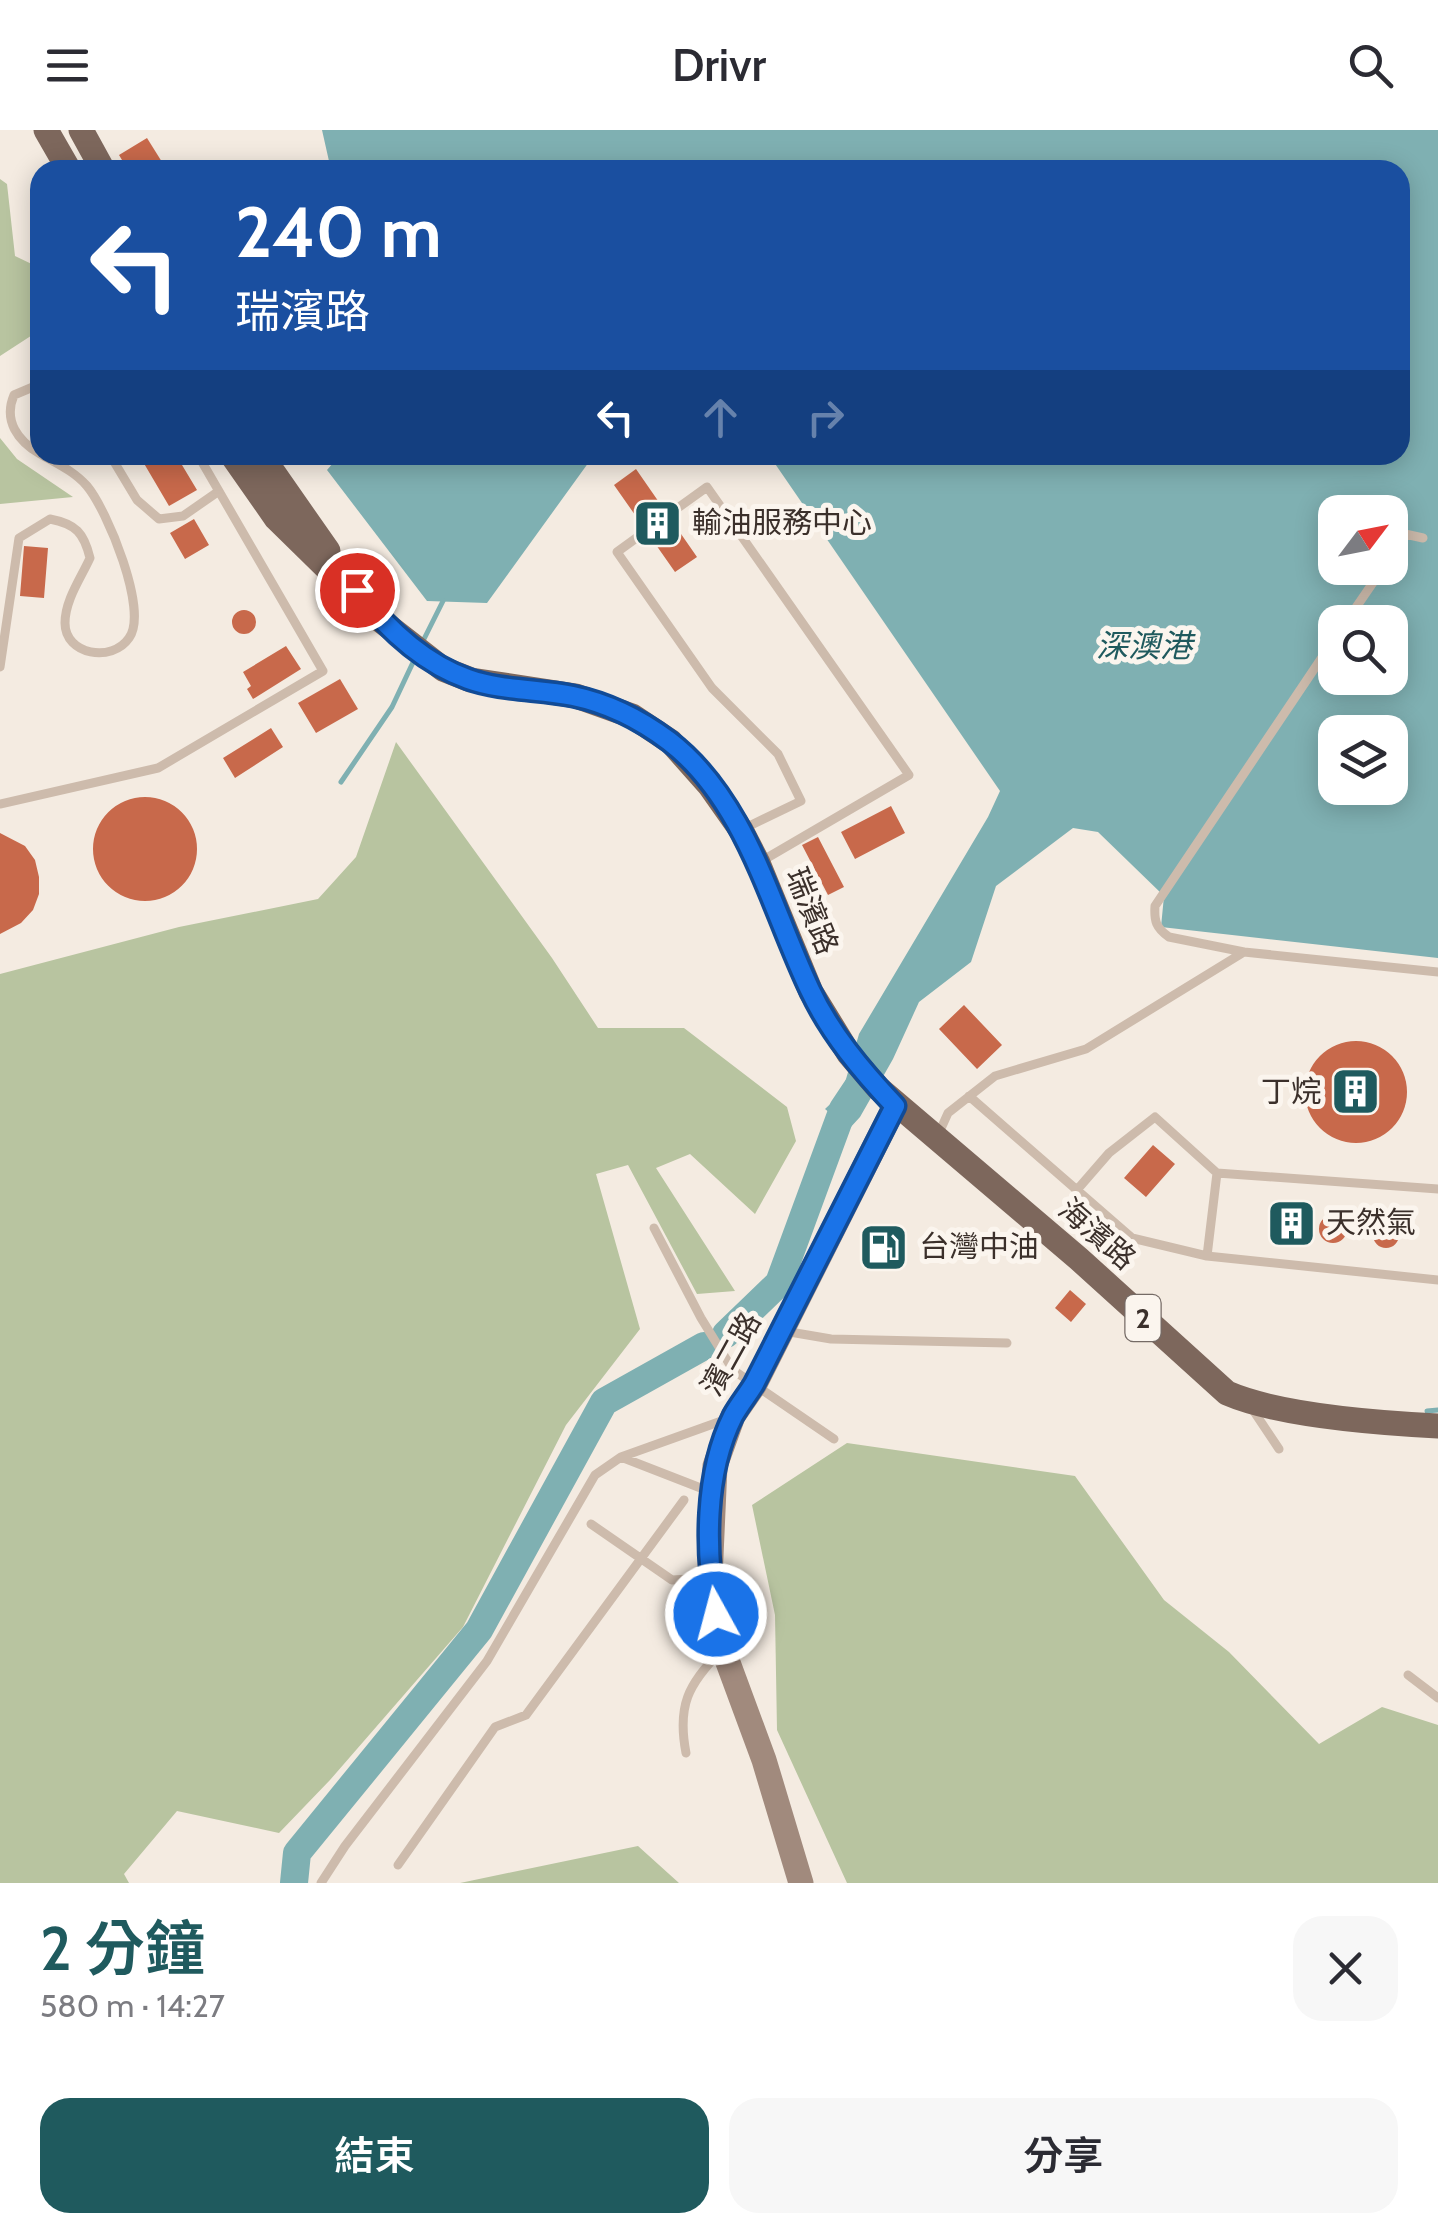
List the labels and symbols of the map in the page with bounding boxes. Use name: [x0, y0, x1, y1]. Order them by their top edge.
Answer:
north arrow: [1318, 495, 1408, 585]
building icon: 輸油服務中心: [631, 497, 683, 549]
place label: 輸油服務中心: [692, 504, 872, 541]
pin: [315, 548, 400, 633]
water label: 深澳港: [1096, 626, 1196, 665]
street label: 瑞濱路: [778, 862, 846, 959]
building icon: 丁烷: [1330, 1066, 1382, 1118]
place label: 丁烷: [1261, 1073, 1321, 1110]
street label: 海濱路: [1051, 1190, 1143, 1277]
building icon: 天然氣: [1265, 1197, 1317, 1249]
place label: 天然氣: [1326, 1204, 1416, 1241]
fuel station icon: 台灣中油: [858, 1221, 910, 1273]
place label: 台灣中油: [919, 1228, 1039, 1265]
road number: 2: [1126, 1295, 1160, 1341]
street label: 濱二路: [693, 1305, 769, 1402]
position arrow: [664, 1562, 768, 1666]

